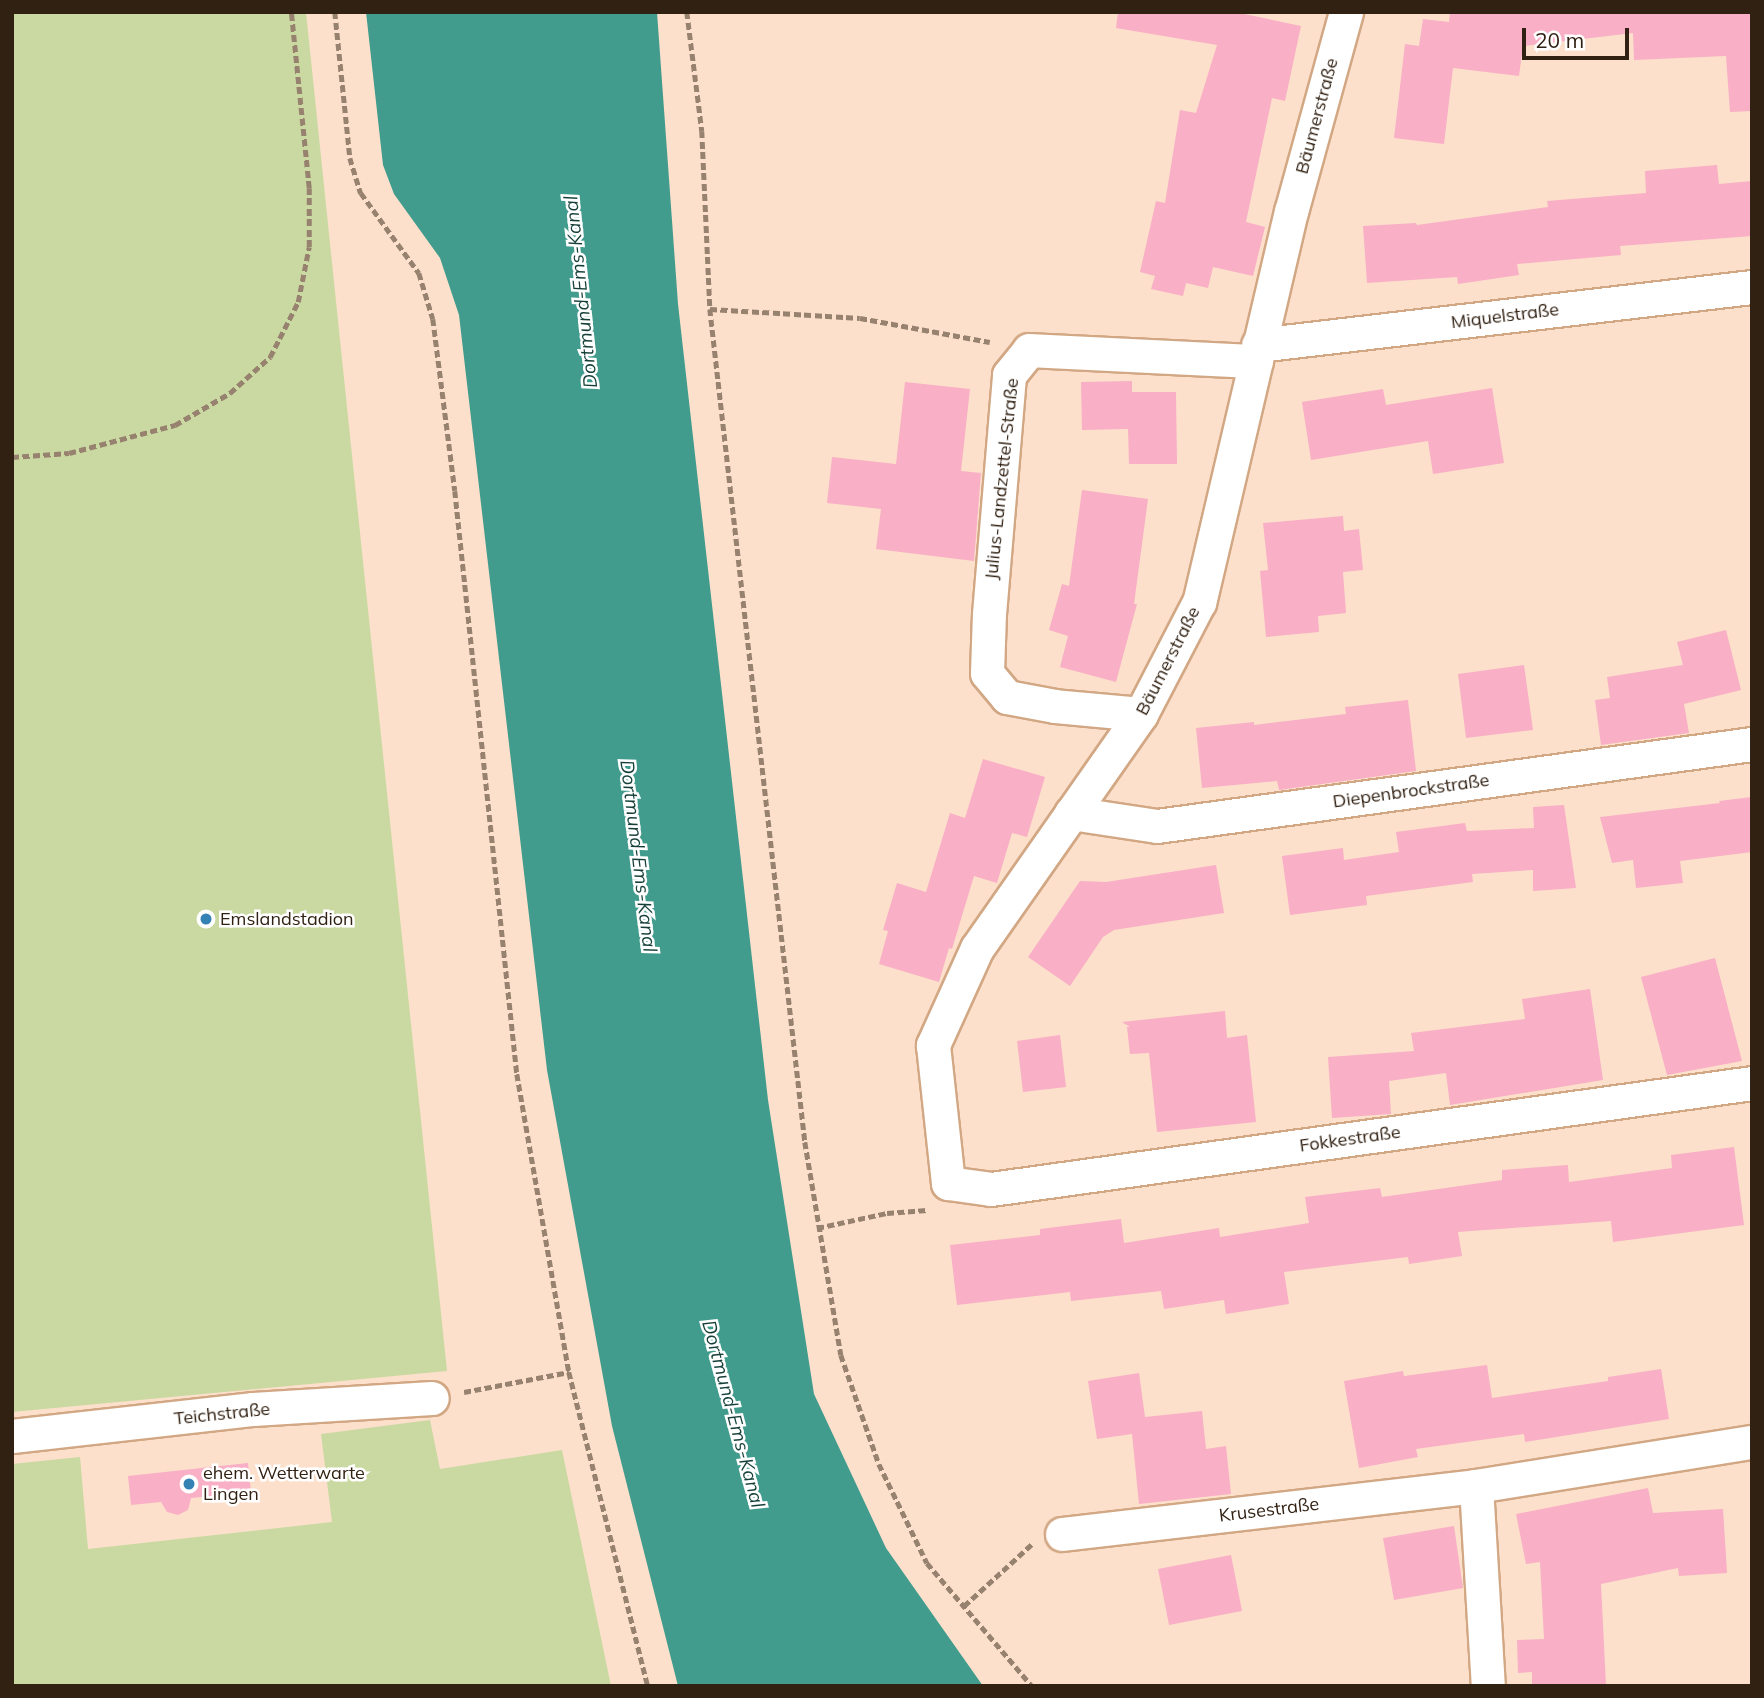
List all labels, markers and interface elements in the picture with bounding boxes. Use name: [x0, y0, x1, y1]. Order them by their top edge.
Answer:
scale bar: [1526, 14, 1633, 58]
text: 20 m: [1535, 27, 1584, 53]
street label: Bäumerstraße: [1291, 56, 1343, 176]
water label: Dortmund-Ems-Kanal: [560, 195, 602, 389]
street label: Miquelstraße: [1450, 299, 1560, 333]
street label: Julius-Landzettel-Straße: [981, 377, 1023, 581]
street label: Bäumerstraße: [1131, 603, 1205, 719]
water label: Dortmund-Ems-Kanal: [615, 759, 661, 953]
street label: Diepenbrockstraße: [1331, 769, 1491, 813]
place label: Emslandstadion: [220, 908, 354, 930]
marker: Emslandstadion: [198, 911, 214, 927]
street label: Fokkestraße: [1298, 1121, 1402, 1157]
water label: Dortmund-Ems-Kanal: [697, 1318, 769, 1510]
street label: Teichstraße: [173, 1398, 271, 1430]
place label: ehem. Wetterwarte Lingen: [203, 1463, 365, 1506]
marker: ehem. Wetterwarte Lingen: [181, 1476, 197, 1492]
street label: Krusestraße: [1218, 1493, 1320, 1527]

